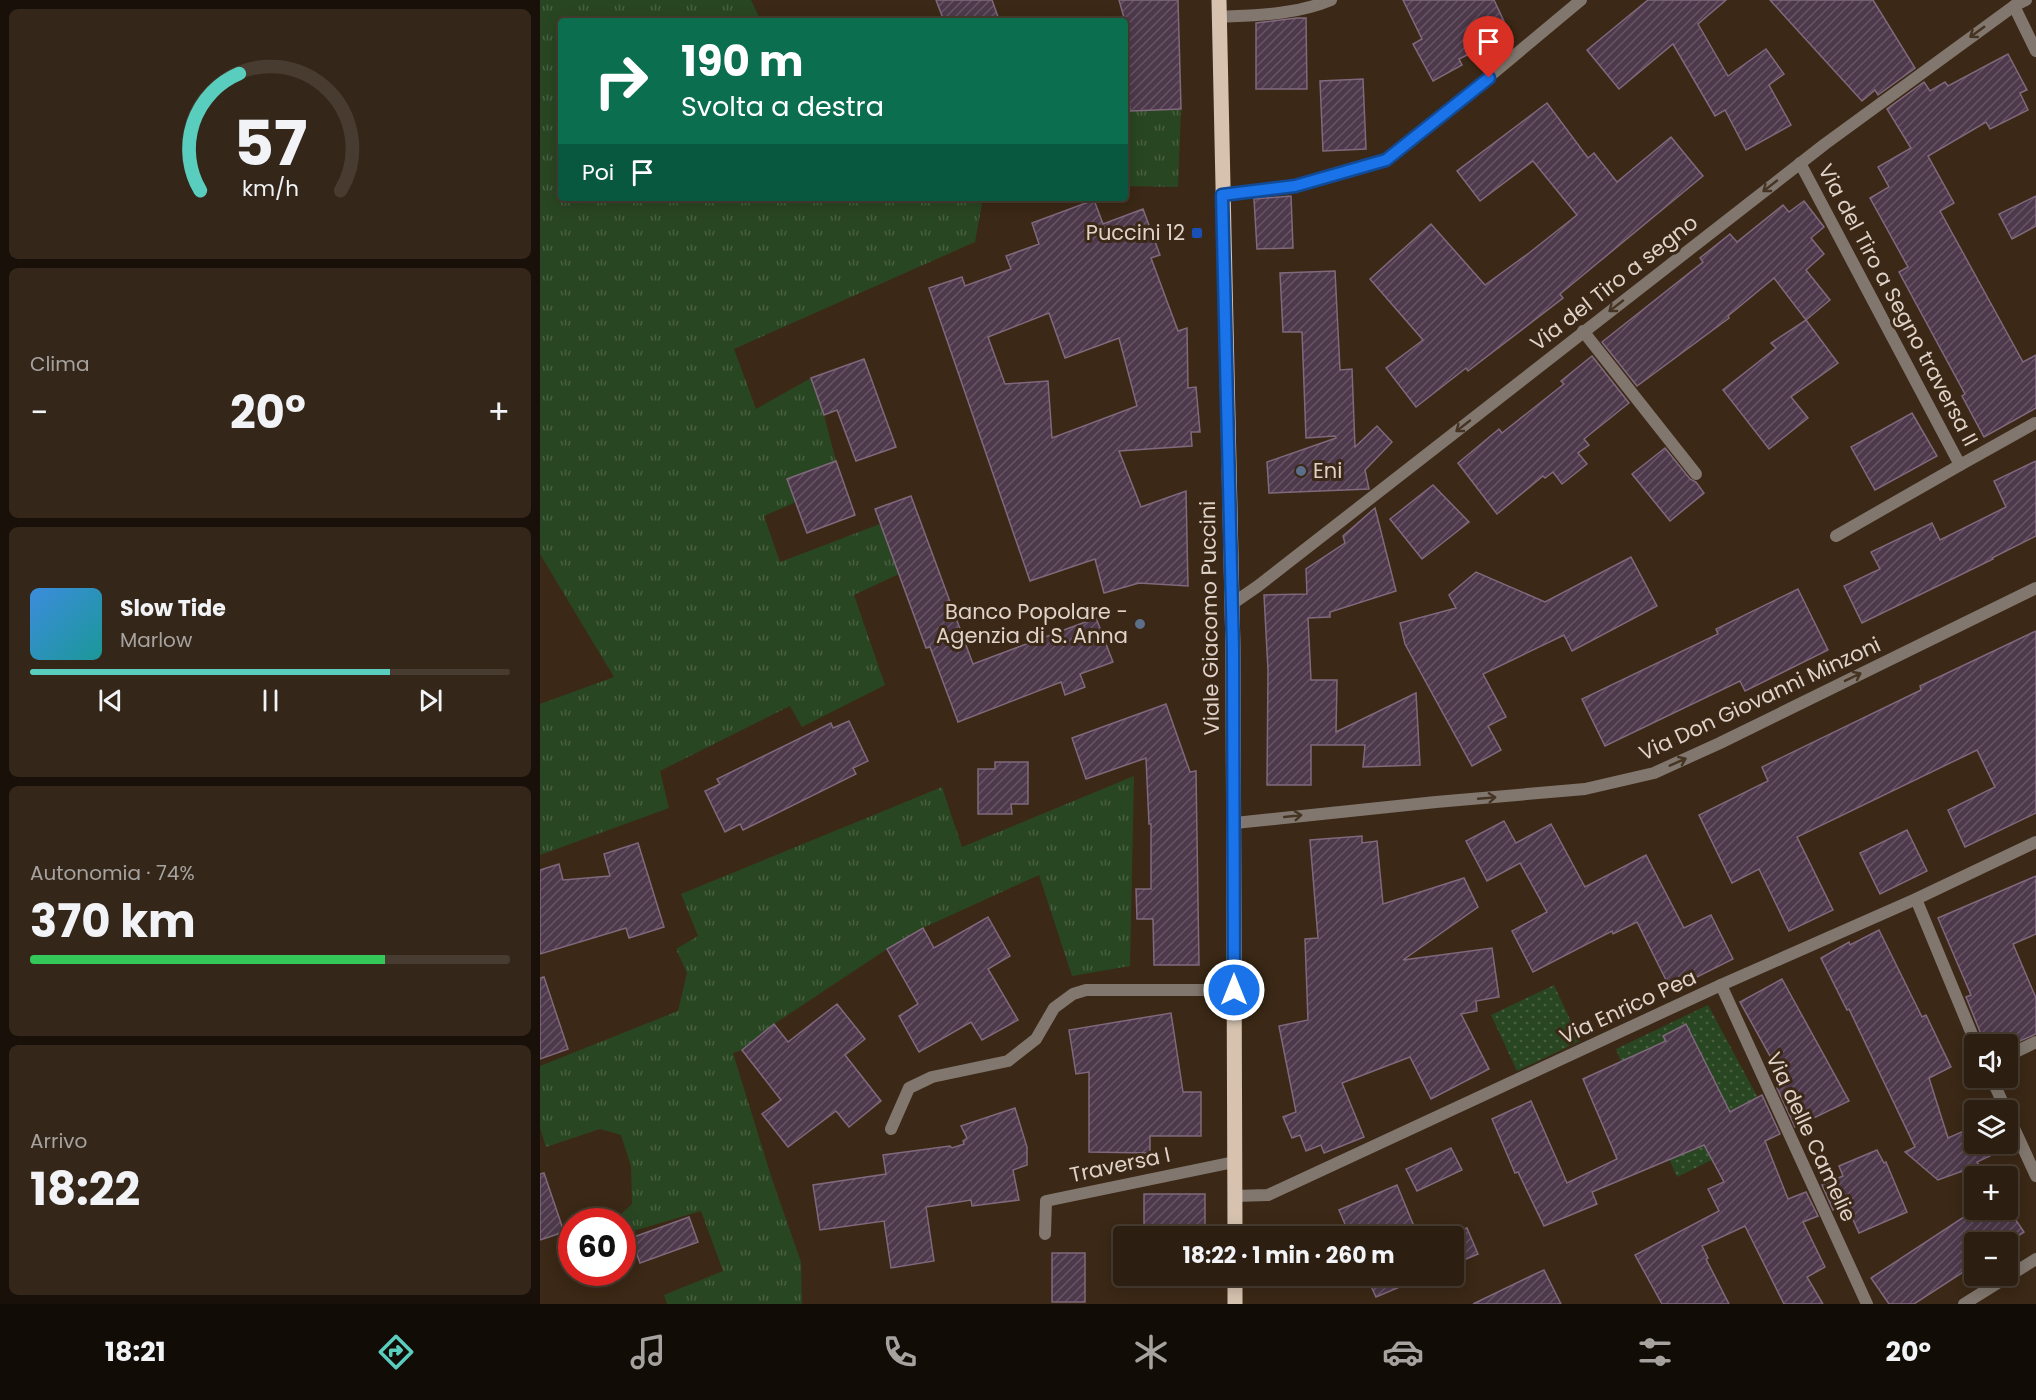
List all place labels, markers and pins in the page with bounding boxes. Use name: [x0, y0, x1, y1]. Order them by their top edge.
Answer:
pin: [1463, 16, 1514, 78]
place label: Puccini 12: [1086, 218, 1185, 247]
marker: Puccini 12: [1190, 226, 1204, 240]
place label: Eni: [1313, 456, 1342, 485]
marker: Eni: [1294, 464, 1308, 478]
place label: Banco Popolare - Agenzia di S. Anna: [936, 597, 1128, 650]
marker: Banco Popolare - Agenzia di S. Anna: [1133, 617, 1147, 631]

